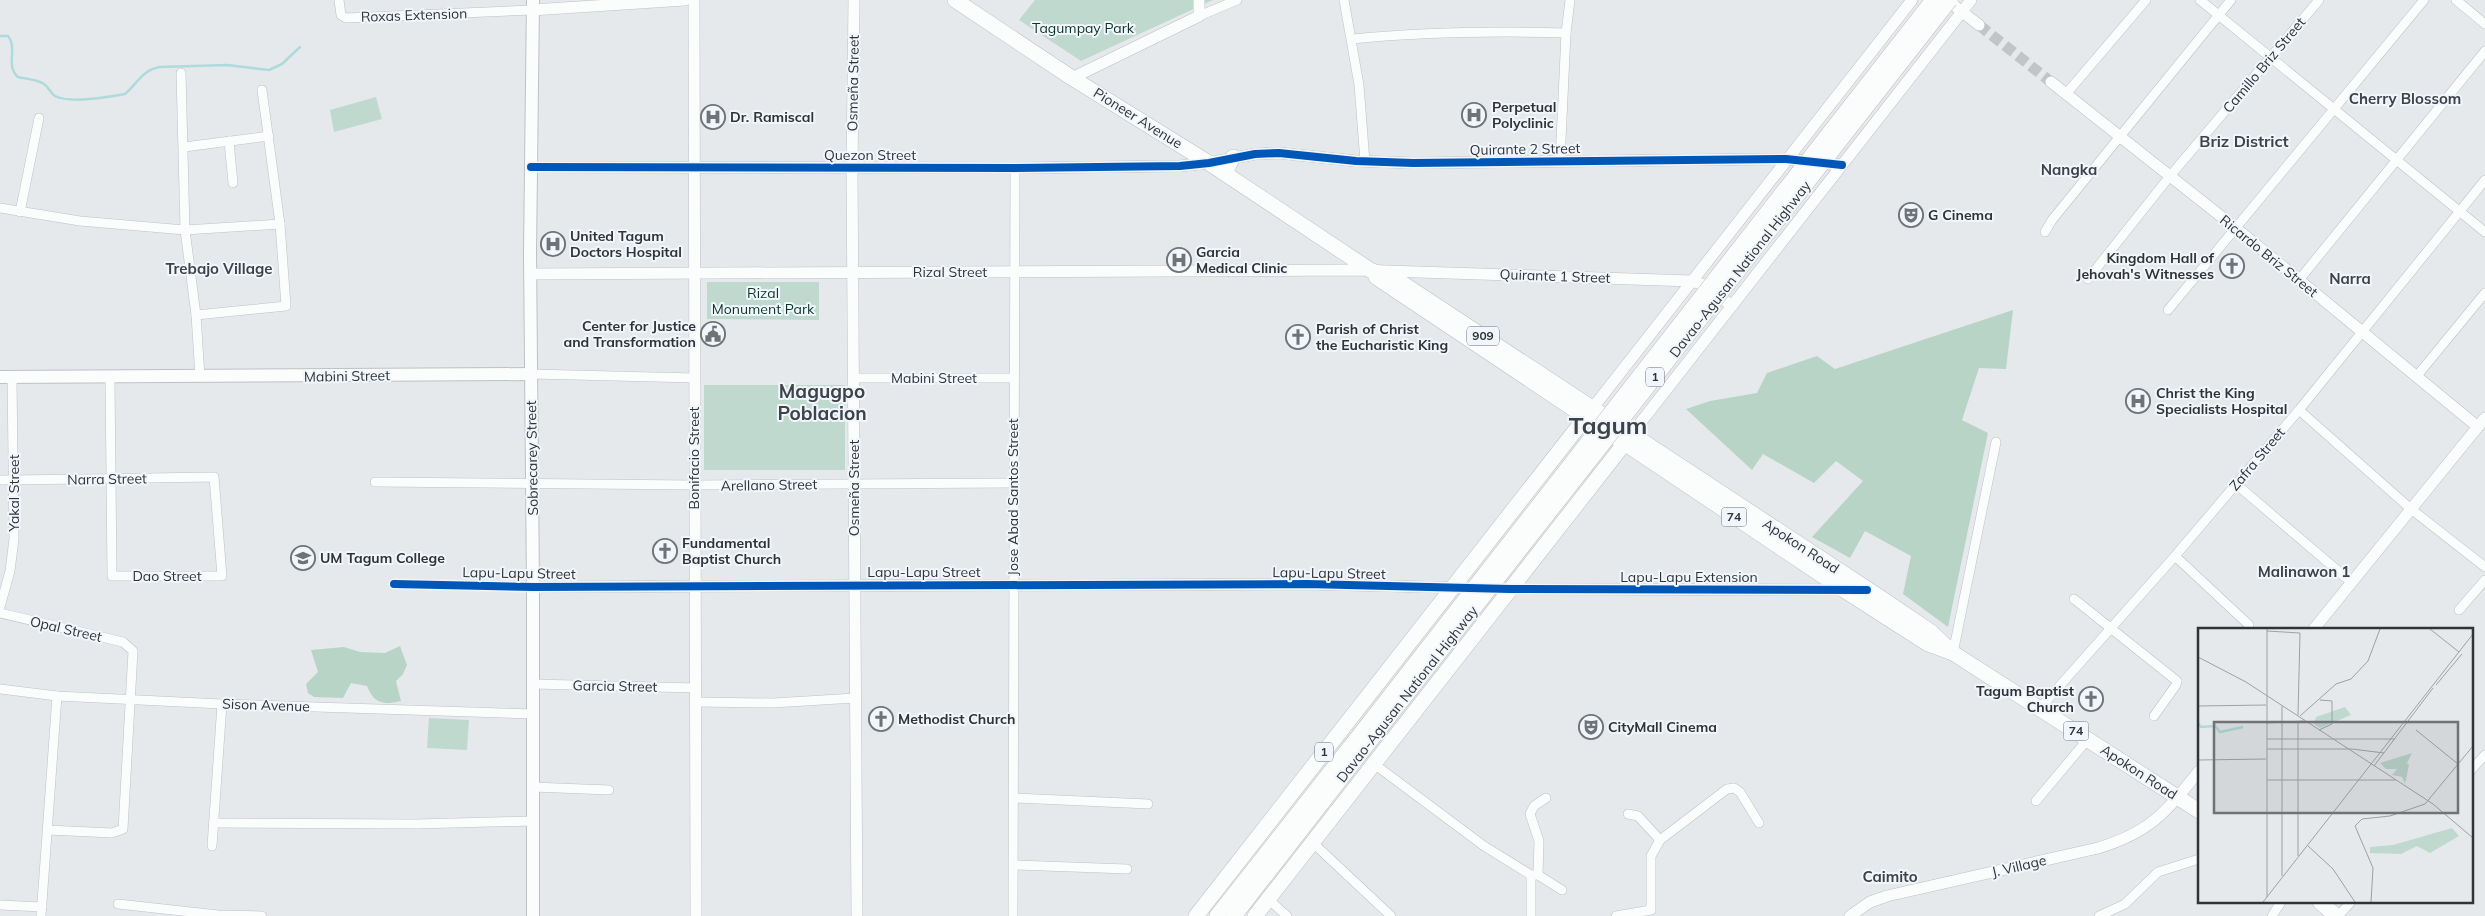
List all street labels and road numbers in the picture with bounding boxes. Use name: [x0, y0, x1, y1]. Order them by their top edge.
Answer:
street label: Roxas Extension: [360, 4, 468, 26]
street label: Camillo Briz Street: [2219, 13, 2309, 116]
street label: Osmeña Street: [843, 34, 863, 131]
street label: Pioneer Avenue: [1090, 84, 1186, 152]
street label: Quirante 2 Street: [1469, 139, 1581, 159]
street label: Quezon Street: [824, 146, 916, 164]
street label: Davao-Agusan National Highway: [1665, 177, 1815, 361]
street label: Ricardo Briz Street: [2216, 211, 2322, 301]
street label: Rizal Street: [913, 263, 987, 281]
street label: Quirante 1 Street: [1499, 265, 1611, 287]
road number: 909: [1467, 326, 1499, 346]
street label: Mabini Street: [304, 366, 390, 386]
road number: 1: [1646, 368, 1664, 387]
street label: Mabini Street: [891, 369, 977, 387]
street label: Sobrecarey Street: [522, 400, 542, 516]
street label: Bonifacio Street: [685, 407, 703, 509]
street label: Jose Abad Santos Street: [1004, 418, 1022, 576]
street label: Zafra Street: [2225, 424, 2289, 494]
street label: Osmeña Street: [845, 440, 863, 536]
street label: Yakal Street: [5, 454, 23, 533]
street label: Narra Street: [67, 469, 147, 489]
street label: Arellano Street: [721, 475, 818, 495]
road number: 74: [1722, 508, 1746, 526]
street label: Apokon Road: [1759, 515, 1843, 577]
street label: Lapu-Lapu Street: [462, 563, 576, 583]
street label: Lapu-Lapu Street: [867, 563, 981, 581]
street label: Lapu-Lapu Street: [1272, 563, 1386, 583]
street label: Dao Street: [132, 567, 202, 585]
street label: Lapu-Lapu Extension: [1620, 568, 1758, 586]
street label: Davao-Agusan National Highway: [1332, 602, 1482, 786]
street label: Opal Street: [28, 612, 104, 646]
street label: Garcia Street: [573, 676, 658, 696]
street label: Sison Avenue: [222, 694, 310, 716]
road number: 74: [2064, 721, 2088, 740]
street label: Apokon Road: [2097, 741, 2181, 803]
road number: 1: [1315, 742, 1333, 762]
street label: J. Village: [1990, 851, 2048, 881]

